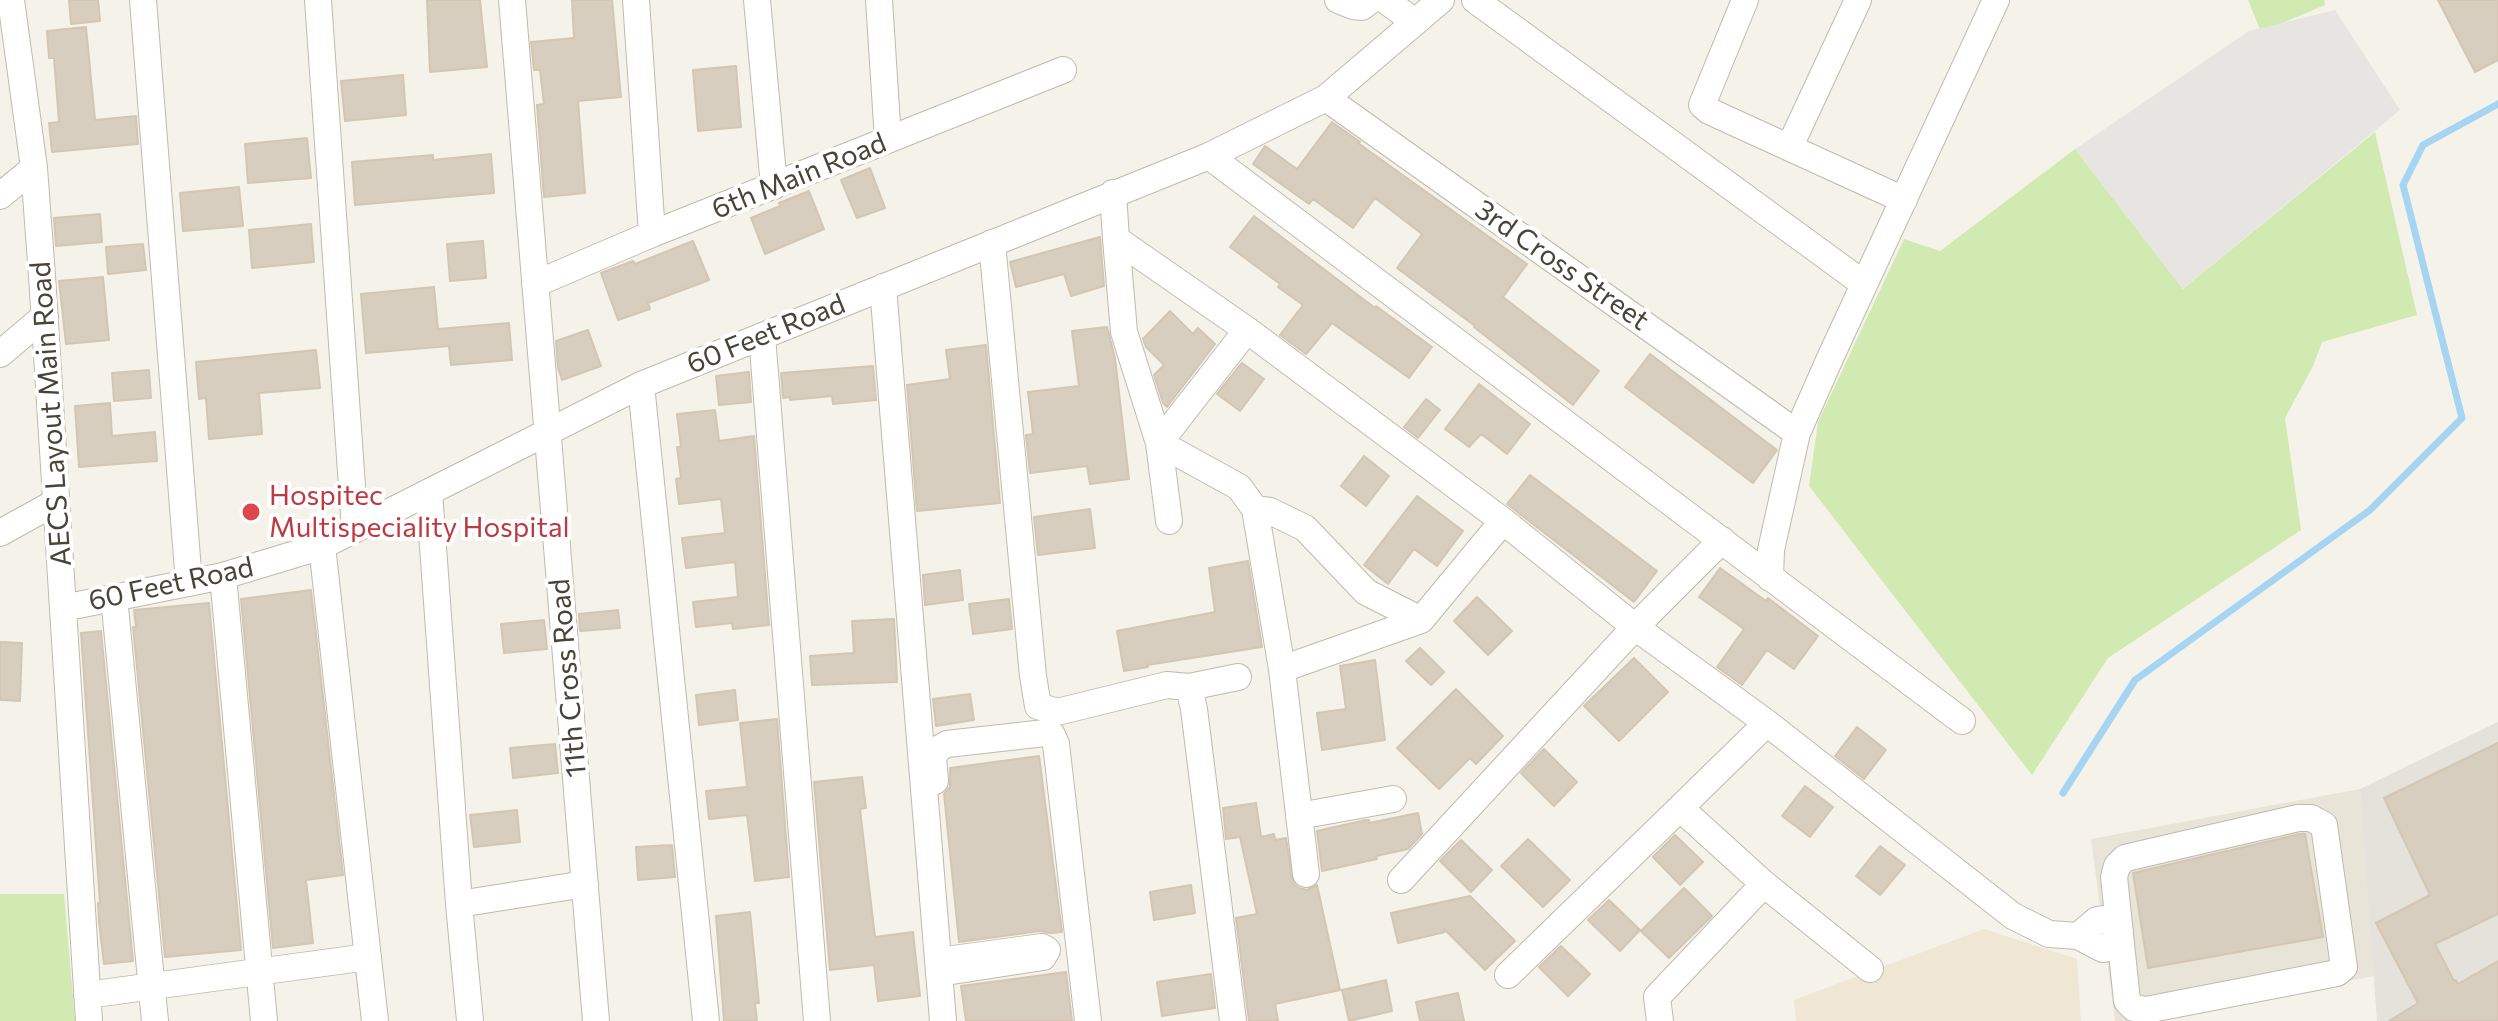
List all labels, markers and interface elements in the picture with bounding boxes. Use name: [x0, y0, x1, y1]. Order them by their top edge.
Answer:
street label: 6th Main Road: [707, 126, 891, 226]
street label: 3rd Cross Street: [1469, 193, 1655, 337]
street label: AECS Layout Main Road: [24, 260, 78, 568]
street label: 60 Feet Road: [682, 287, 850, 381]
place label: Hospitec Multispeciality Hospital: [269, 479, 570, 545]
marker: Hospitec Multispeciality Hospital: [240, 501, 262, 523]
street label: 60 Feet Road: [86, 550, 256, 618]
street label: 11th Cross Road: [543, 577, 593, 779]

